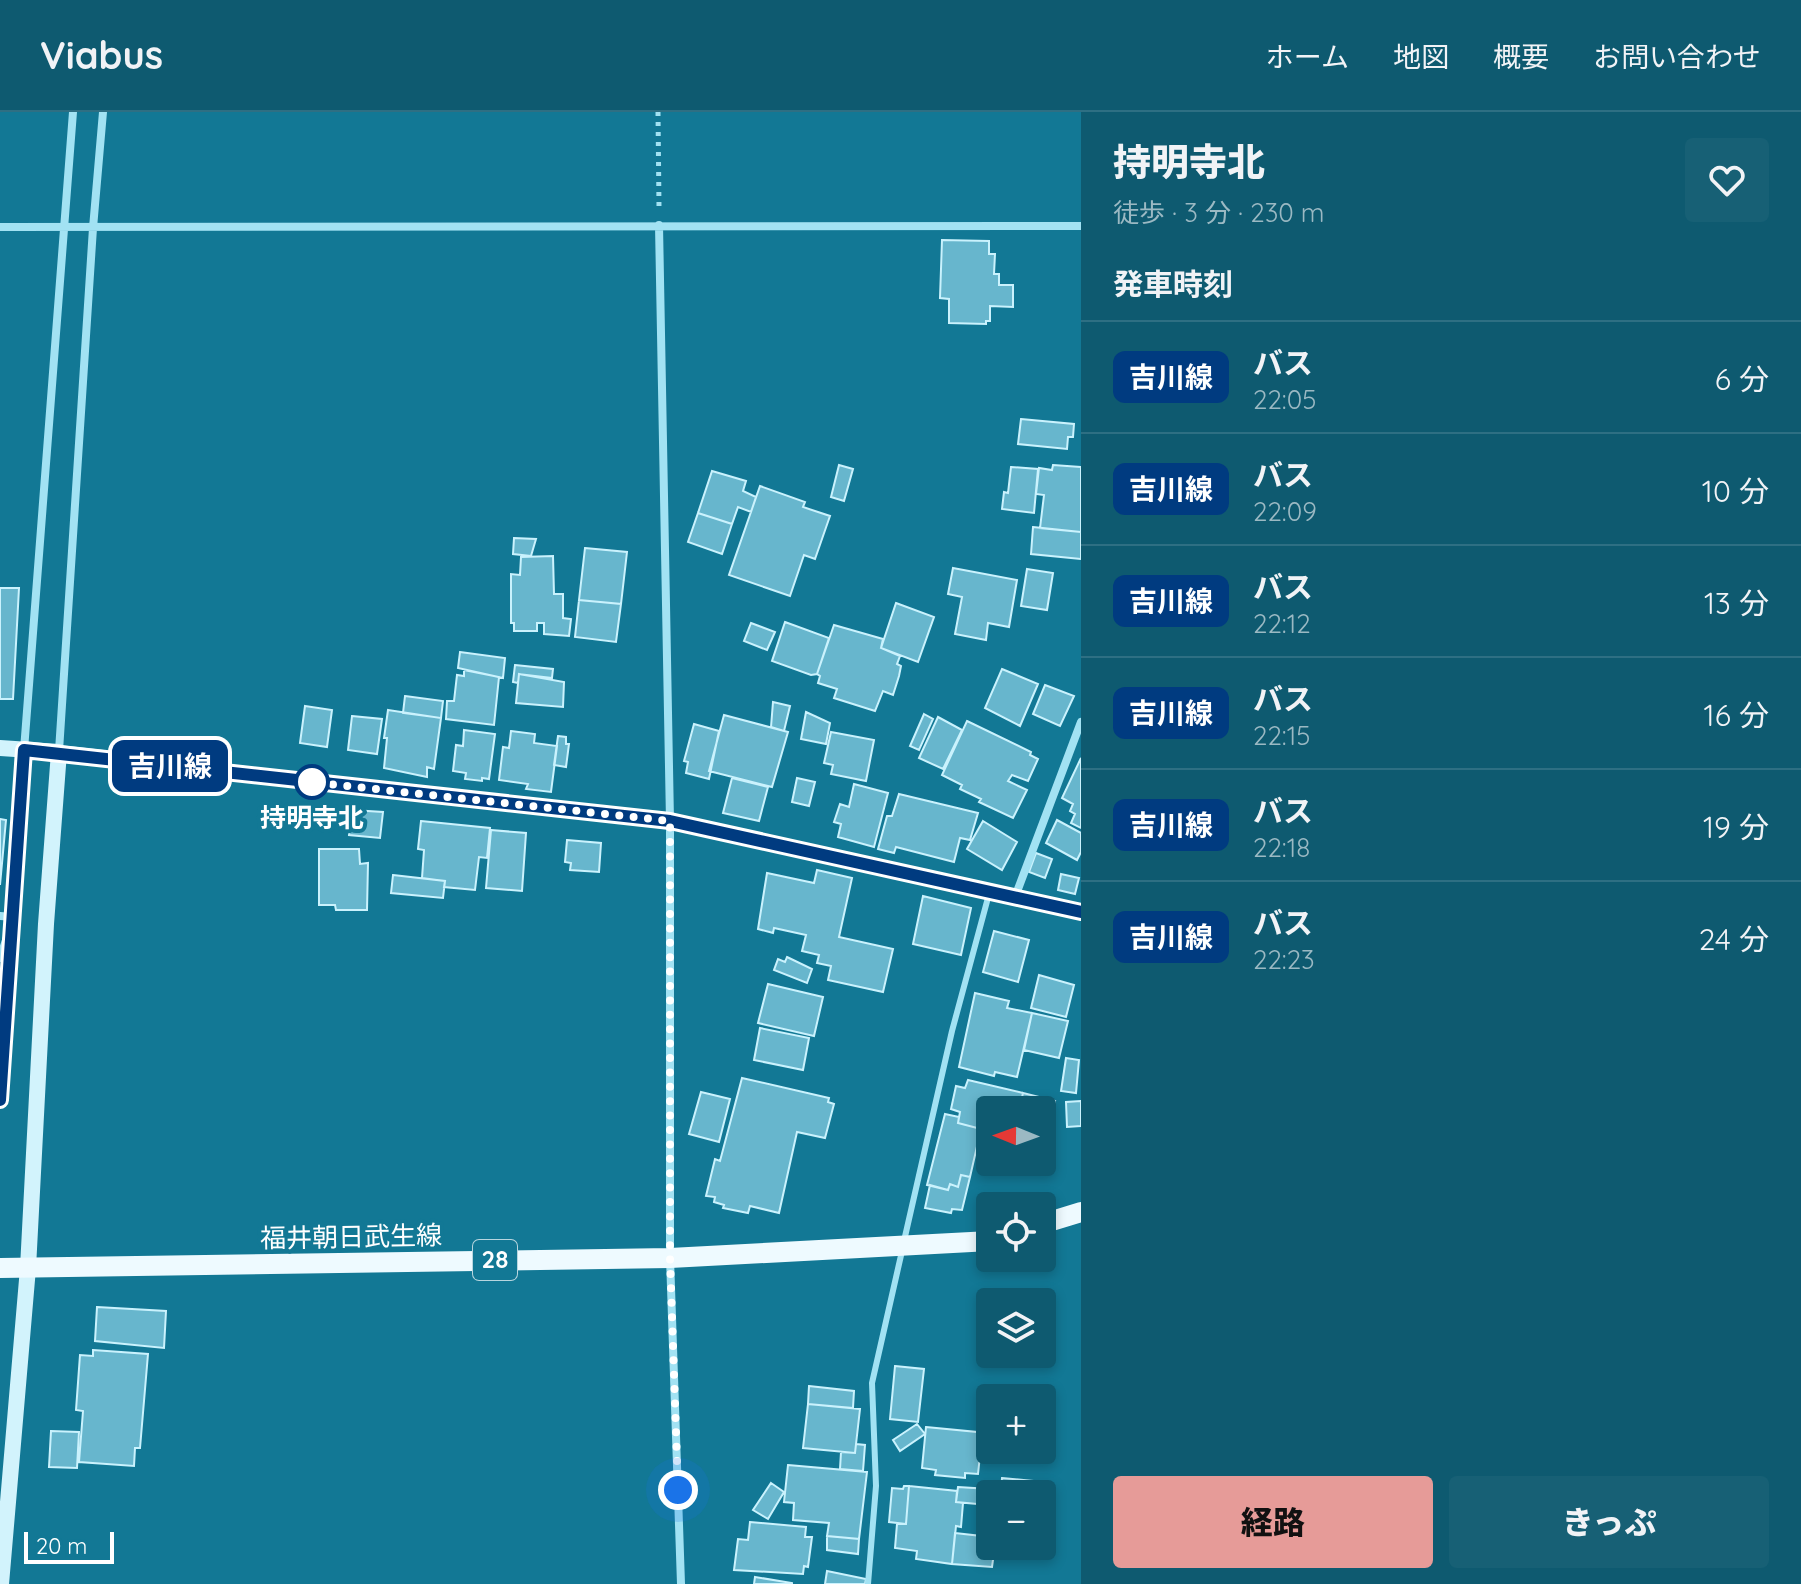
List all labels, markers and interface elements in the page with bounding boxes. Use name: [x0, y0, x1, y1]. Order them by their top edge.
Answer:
text: Viabus: [40, 31, 163, 79]
text: ホーム: [1266, 39, 1349, 74]
text: 地図: [1393, 39, 1449, 74]
text: 概要: [1493, 39, 1549, 74]
text: お問い合わせ: [1593, 39, 1761, 74]
text: 持明寺北: [1113, 138, 1265, 186]
button: heart: [1685, 138, 1769, 222]
text: 徒歩 · 3 分 · 230 m: [1113, 196, 1325, 229]
text: 発車時刻: [1113, 265, 1233, 303]
text: バス: [1253, 344, 1313, 382]
text: 吉川線: [1129, 359, 1213, 394]
text: 6 分: [1715, 360, 1769, 398]
text: 22:05: [1253, 383, 1316, 416]
text: バス: [1253, 456, 1313, 494]
text: 吉川線: [1129, 471, 1213, 506]
text: 10 分: [1702, 472, 1769, 510]
text: 22:09: [1253, 495, 1317, 528]
text: バス: [1253, 568, 1313, 606]
text: 吉川線: [1129, 583, 1213, 618]
text: 13 分: [1704, 584, 1769, 622]
text: 22:12: [1253, 607, 1311, 640]
text: バス: [1253, 680, 1313, 718]
text: 吉川線: [1129, 695, 1213, 730]
text: 16 分: [1704, 696, 1769, 734]
text: 22:15: [1253, 719, 1310, 752]
line badge: 吉川線: [124, 740, 216, 792]
text: 吉川線: [128, 748, 212, 783]
marker: 持明寺北: [295, 765, 329, 799]
text: バス: [1253, 792, 1313, 830]
place label: 持明寺北: [260, 801, 364, 834]
text: 吉川線: [1129, 807, 1213, 842]
text: 19 分: [1703, 808, 1769, 846]
text: 22:18: [1253, 831, 1310, 864]
text: バス: [1253, 904, 1313, 942]
text: 吉川線: [1129, 919, 1213, 954]
text: 24 分: [1699, 920, 1769, 958]
text: 22:23: [1253, 943, 1315, 976]
north arrow: [976, 1096, 1056, 1176]
map controls: [976, 1096, 1056, 1560]
button: locate: [976, 1192, 1056, 1272]
street label: 福井朝日武生線: [260, 1218, 442, 1255]
road number: 28: [473, 1240, 517, 1280]
button: layers: [976, 1288, 1056, 1368]
button: +: [976, 1384, 1056, 1464]
your location: [658, 1470, 698, 1510]
button: 経路: [1113, 1476, 1433, 1568]
button: きっぷ: [1449, 1476, 1769, 1568]
button: −: [976, 1480, 1056, 1560]
scale bar: [24, 1528, 114, 1564]
text: 20 m: [36, 1532, 87, 1560]

